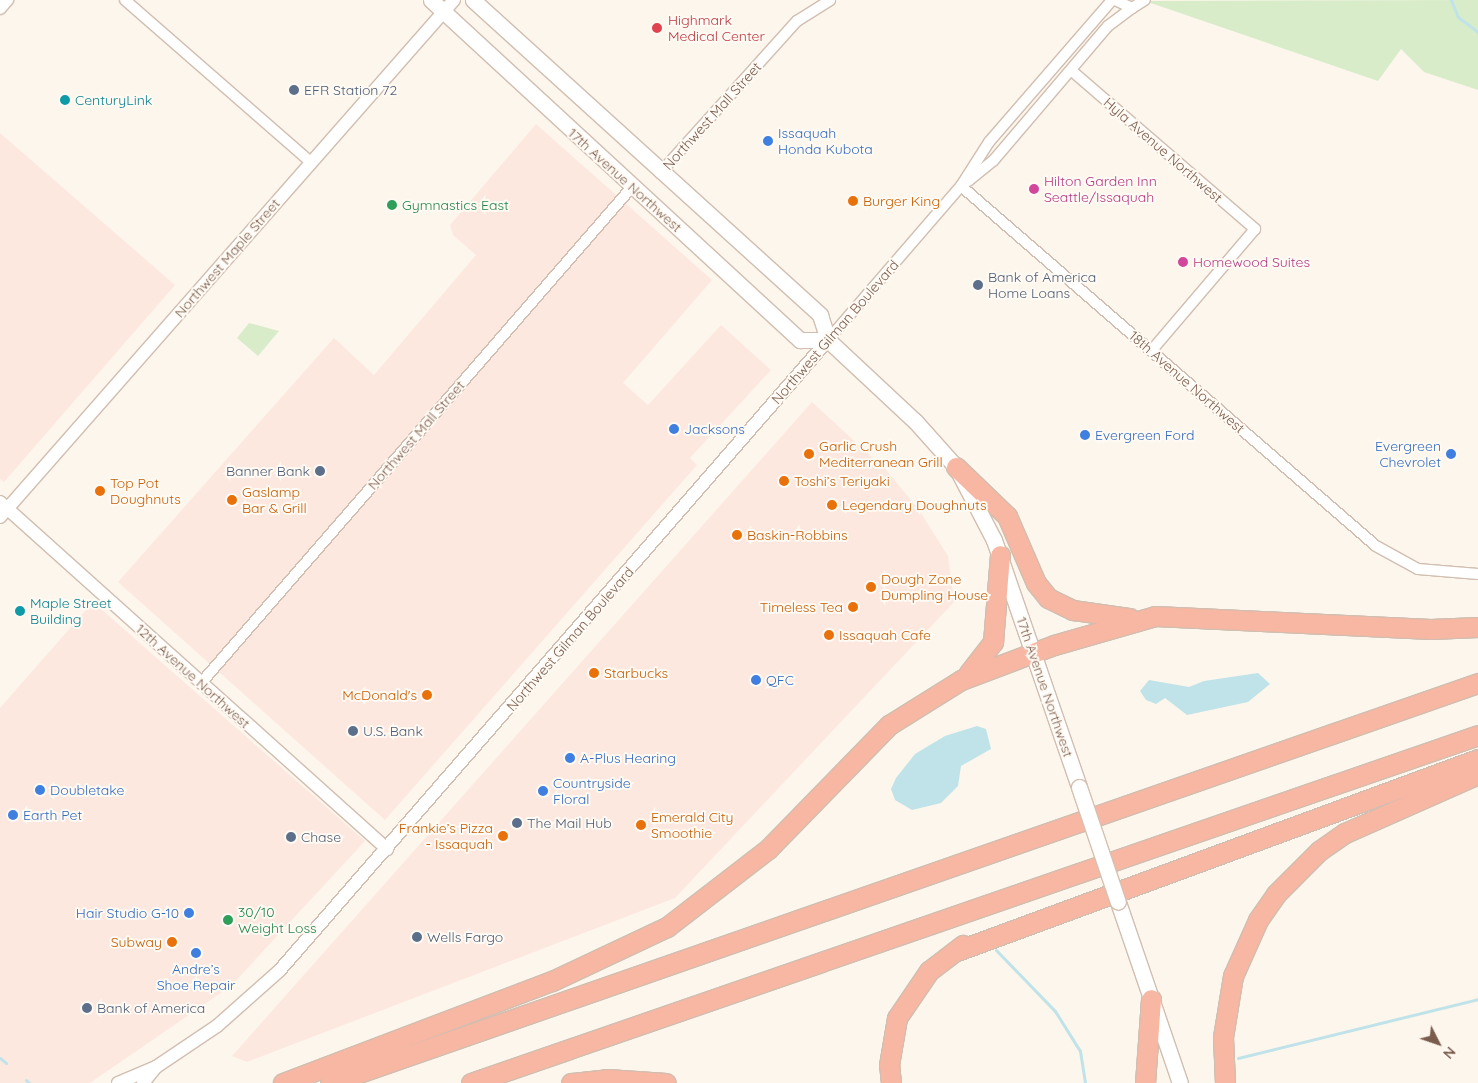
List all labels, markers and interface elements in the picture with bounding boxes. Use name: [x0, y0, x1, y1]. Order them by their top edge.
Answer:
place label: Highmark Medical Center: [668, 12, 765, 44]
marker: Highmark Medical Center: [650, 21, 664, 35]
street label: Northwest Mall Street: [659, 59, 765, 173]
place label: EFR Station 72: [304, 82, 397, 98]
marker: EFR Station 72: [288, 84, 300, 96]
place label: CenturyLink: [75, 92, 152, 108]
marker: CenturyLink: [59, 94, 71, 106]
street label: Hyla Avenue Northwest: [1100, 94, 1226, 206]
street label: 17th Avenue Northwest: [565, 125, 685, 235]
place label: Issaquah Honda Kubota: [778, 125, 873, 158]
marker: Issaquah Honda Kubota: [762, 135, 774, 147]
place label: Hilton Garden Inn Seattle/Issaquah: [1044, 173, 1157, 206]
marker: Hilton Garden Inn Seattle/Issaquah: [1028, 183, 1040, 195]
place label: Burger King: [863, 193, 940, 209]
street label: Northwest Maple Street: [171, 195, 283, 321]
marker: Burger King: [847, 195, 859, 207]
place label: Gymnastics East: [402, 197, 509, 213]
marker: Gymnastics East: [386, 199, 398, 211]
place label: Homewood Suites: [1193, 254, 1310, 270]
marker: Homewood Suites: [1177, 256, 1189, 268]
street label: Northwest Gilman Boulevard: [768, 257, 902, 407]
place label: Bank of America Home Loans: [988, 269, 1096, 302]
marker: Bank of America Home Loans: [972, 279, 984, 291]
street label: 18th Avenue Northwest: [1126, 327, 1248, 437]
street label: Northwest Mall Street: [364, 377, 468, 493]
place label: Jacksons: [684, 421, 745, 437]
marker: Jacksons: [668, 423, 680, 435]
place label: Evergreen Ford: [1095, 427, 1194, 443]
marker: Evergreen Ford: [1079, 429, 1091, 441]
place label: Garlic Crush Mediterranean Grill: [819, 438, 943, 471]
place label: Evergreen Chevrolet: [1375, 438, 1441, 471]
marker: Garlic Crush Mediterranean Grill: [803, 448, 815, 460]
marker: Evergreen Chevrolet: [1445, 448, 1457, 460]
place label: Banner Bank: [226, 463, 310, 479]
marker: Banner Bank: [314, 465, 326, 477]
place label: Toshi’s Teriyaki: [794, 473, 890, 489]
place label: Top Pot Doughnuts: [110, 475, 181, 508]
marker: Toshi’s Teriyaki: [778, 475, 790, 487]
place label: Gaslamp Bar & Grill: [242, 484, 307, 516]
marker: Top Pot Doughnuts: [94, 485, 106, 497]
marker: Gaslamp Bar & Grill: [226, 494, 238, 506]
place label: Legendary Doughnuts: [842, 497, 987, 513]
marker: Legendary Doughnuts: [826, 499, 838, 511]
place label: Baskin-Robbins: [747, 527, 848, 543]
marker: Baskin-Robbins: [731, 529, 743, 541]
street label: Northwest Gilman Boulevard: [503, 564, 637, 714]
place label: Dough Zone Dumpling House: [881, 571, 988, 604]
marker: Dough Zone Dumpling House: [865, 581, 877, 593]
place label: Maple Street Building: [30, 595, 112, 628]
place label: Timeless Tea: [760, 599, 843, 615]
marker: Timeless Tea: [847, 601, 859, 613]
marker: Maple Street Building: [14, 605, 26, 617]
street label: 17th Avenue Northwest: [1013, 615, 1077, 759]
street label: 12th Avenue Northwest: [133, 620, 253, 732]
place label: Issaquah Cafe: [839, 627, 931, 643]
marker: Issaquah Cafe: [823, 629, 835, 641]
place label: Starbucks: [604, 665, 668, 681]
marker: Starbucks: [588, 667, 600, 679]
place label: QFC: [766, 672, 794, 688]
marker: QFC: [750, 674, 762, 686]
place label: McDonald's: [342, 687, 417, 703]
marker: McDonald's: [421, 689, 433, 701]
place label: U.S. Bank: [363, 723, 423, 739]
marker: U.S. Bank: [347, 725, 359, 737]
place label: A-Plus Hearing: [580, 750, 676, 766]
marker: A-Plus Hearing: [564, 752, 576, 764]
place label: Countryside Floral: [553, 775, 631, 808]
place label: Doubletake: [50, 782, 124, 798]
marker: Doubletake: [34, 784, 46, 796]
marker: Countryside Floral: [537, 785, 549, 797]
place label: Earth Pet: [23, 807, 82, 823]
marker: Earth Pet: [7, 809, 19, 821]
place label: Emerald City Smoothie: [651, 809, 734, 842]
place label: The Mail Hub: [527, 815, 612, 831]
marker: The Mail Hub: [511, 817, 523, 829]
marker: Emerald City Smoothie: [635, 819, 647, 831]
place label: Frankie’s Pizza - Issaquah: [399, 820, 493, 852]
place label: Chase: [301, 829, 341, 845]
marker: Frankie’s Pizza - Issaquah: [497, 830, 509, 842]
marker: Chase: [285, 831, 297, 843]
place label: 30/10 Weight Loss: [238, 904, 317, 936]
place label: Hair Studio G-10: [76, 905, 179, 921]
marker: Hair Studio G-10: [183, 907, 195, 919]
marker: 30/10 Weight Loss: [222, 914, 234, 926]
place label: Wells Fargo: [427, 929, 503, 945]
marker: Wells Fargo: [411, 931, 423, 943]
place label: Subway: [111, 934, 162, 950]
marker: Subway: [166, 936, 178, 948]
marker: Andre’s Shoe Repair: [190, 947, 202, 959]
place label: Andre’s Shoe Repair: [157, 961, 235, 994]
place label: Bank of America: [97, 1000, 205, 1016]
marker: Bank of America: [81, 1002, 93, 1014]
north arrow: [1413, 1018, 1463, 1068]
text: N: [1439, 1043, 1459, 1063]

